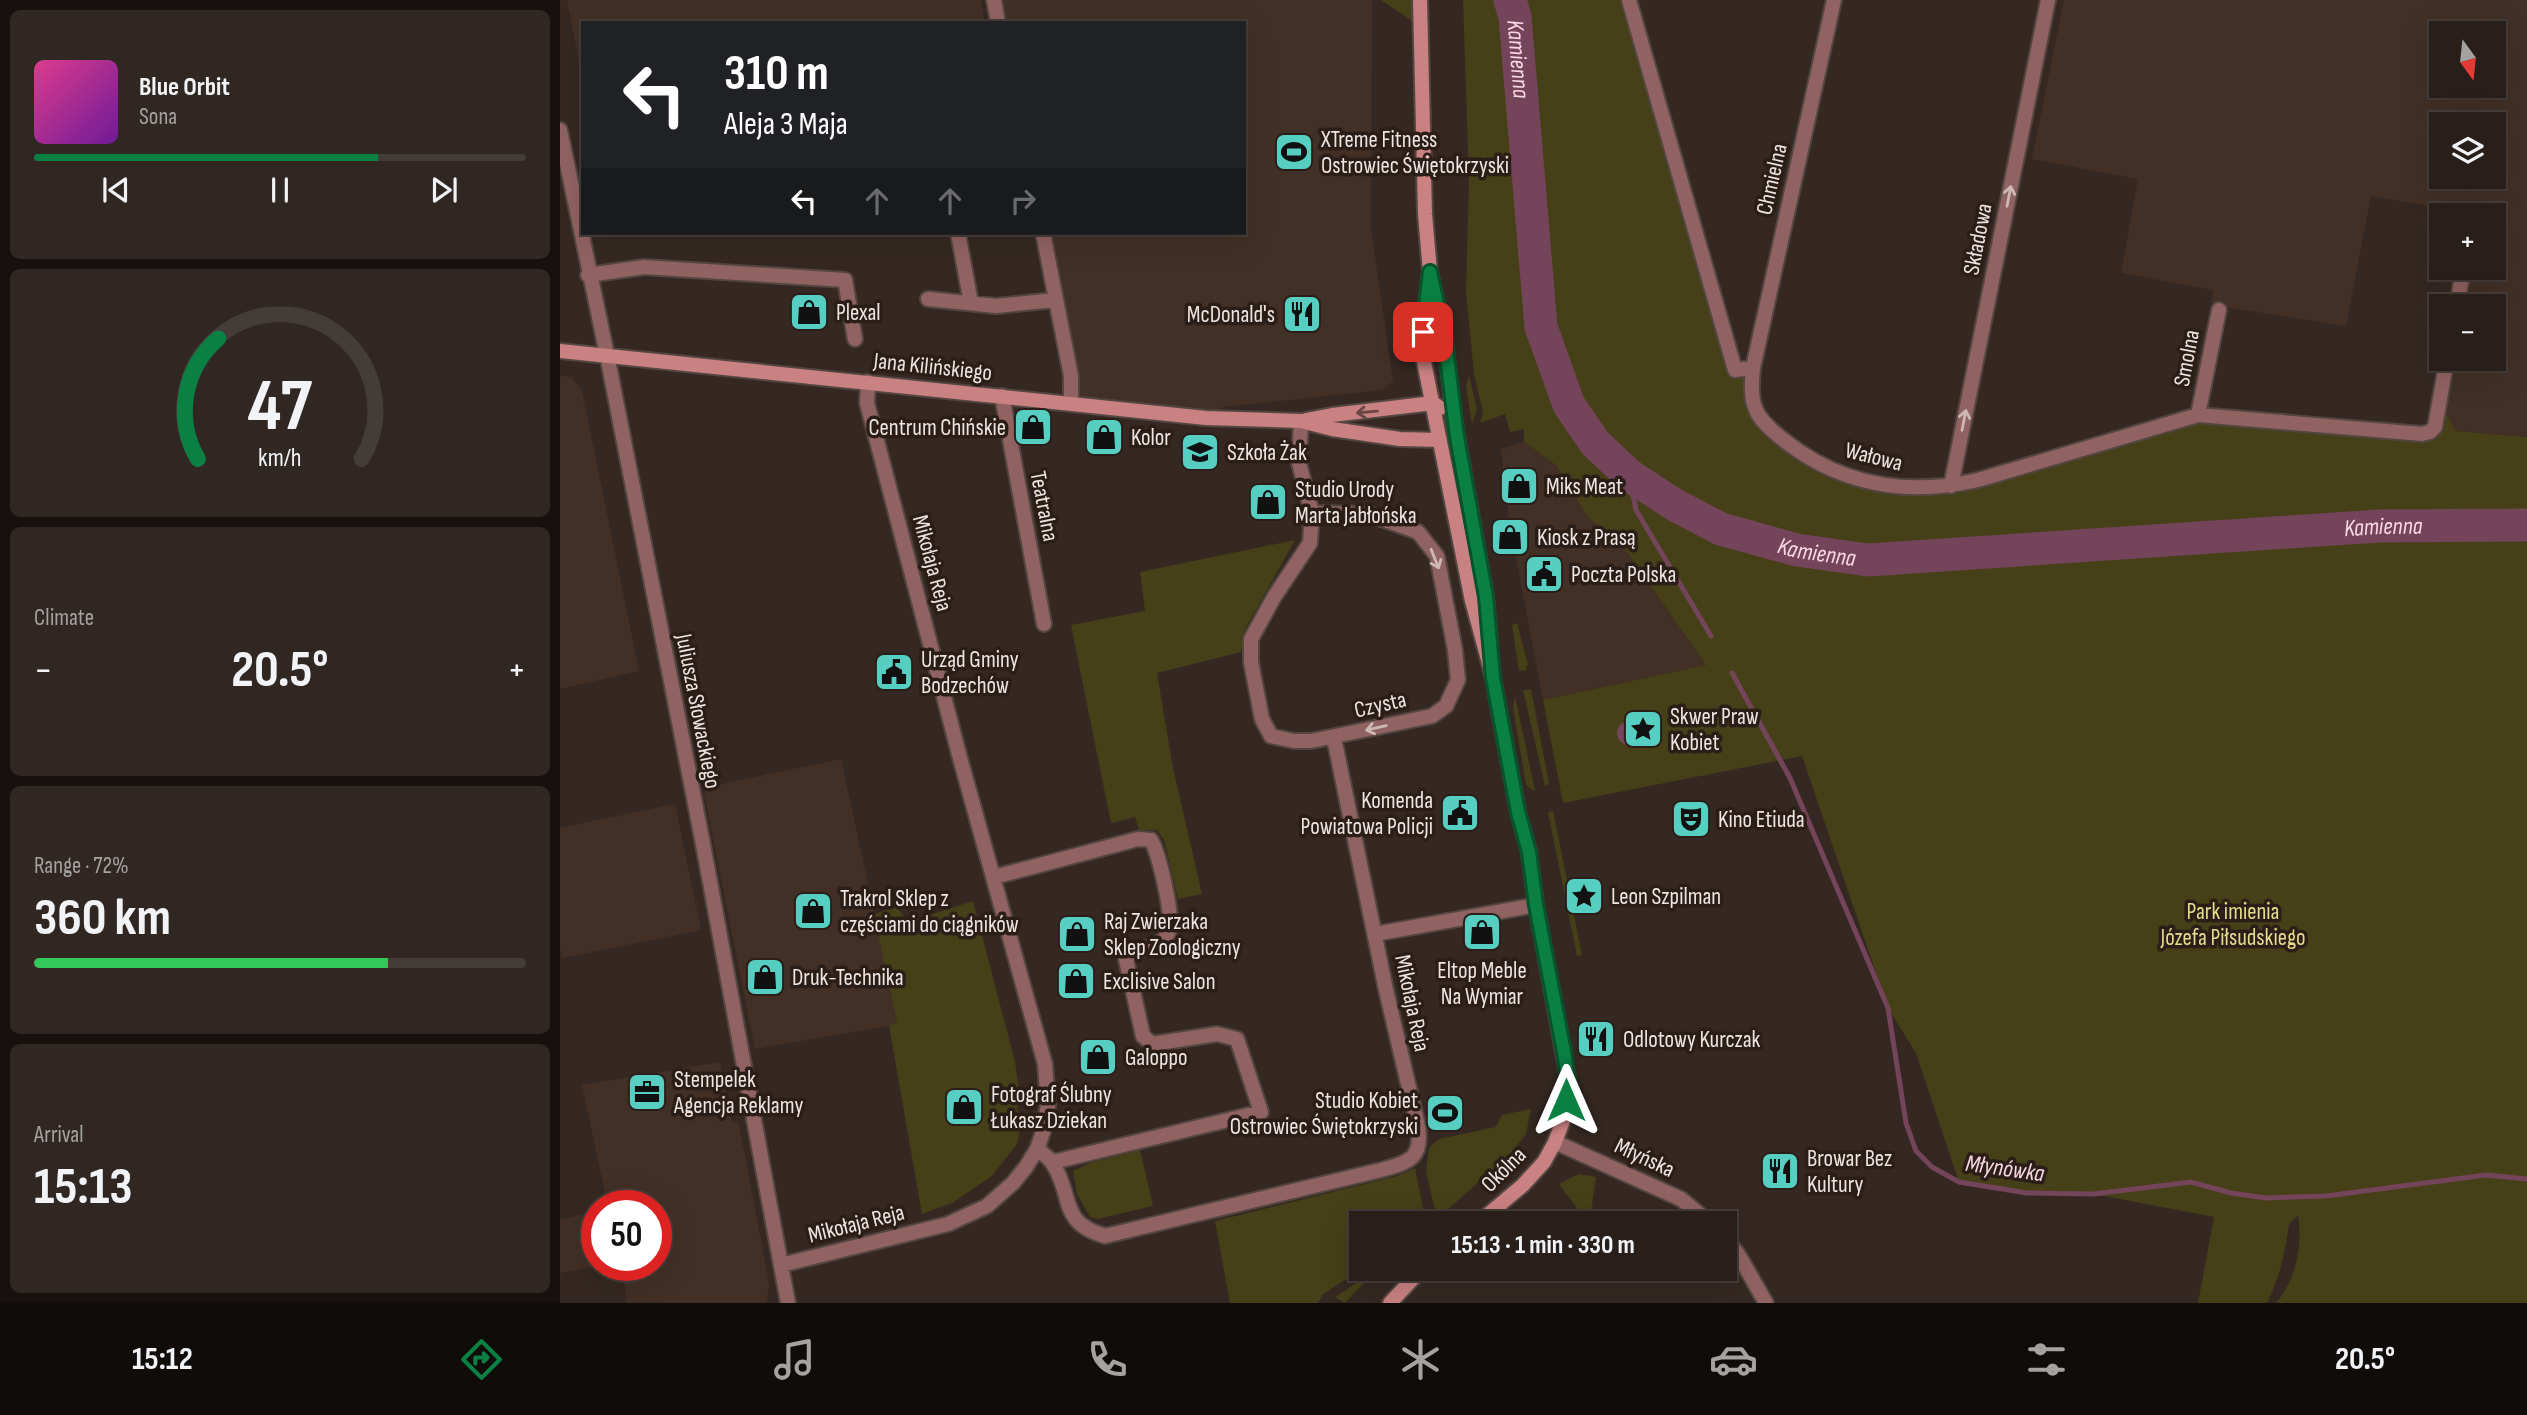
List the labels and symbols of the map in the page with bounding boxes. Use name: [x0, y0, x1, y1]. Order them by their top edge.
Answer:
water label: Kamienna: [1500, 19, 1536, 100]
north arrow: [2429, 21, 2506, 98]
place label: XTreme Fitness Ostrowiec Świętokrzyski: [1320, 126, 1509, 180]
sports icon: XTreme Fitness Ostrowiec Świętokrzyski: [1273, 131, 1315, 173]
street label: Chmielna: [1750, 141, 1794, 218]
one-way arrow: [2002, 185, 2016, 208]
street label: Składowa: [1957, 201, 1999, 277]
shop icon: Plexal: [788, 291, 830, 333]
restaurant icon: McDonald's: [1281, 293, 1323, 335]
place label: Plexal: [836, 299, 881, 327]
place label: McDonald's: [1187, 301, 1275, 329]
pin: [1393, 302, 1453, 362]
street label: Smolna: [2168, 327, 2206, 389]
street label: Jana Kilińskiego: [871, 347, 993, 387]
shop icon: Centrum Chińskie: [1012, 406, 1054, 448]
one-way arrow: [1356, 406, 1379, 419]
one-way arrow: [1958, 409, 1971, 432]
place label: Centrum Chińskie: [868, 414, 1006, 442]
shop icon: Kolor: [1083, 416, 1125, 458]
place label: Kolor: [1131, 424, 1171, 452]
school or university icon: Szkoła Żak: [1179, 431, 1221, 473]
street label: Wałowa: [1842, 436, 1905, 478]
place label: Szkoła Żak: [1227, 439, 1307, 467]
shop icon: Miks Meat: [1498, 465, 1540, 507]
street label: Teatralna: [1024, 469, 1065, 544]
place label: Miks Meat: [1546, 473, 1623, 501]
place label: Studio Urody Marta Jabłońska: [1295, 476, 1417, 530]
shop icon: Studio Urody Marta Jabłońska: [1247, 481, 1289, 523]
street label: Mikołaja Reja: [906, 512, 958, 614]
water label: Kamienna: [2343, 512, 2423, 543]
shop icon: Kiosk z Prasą: [1489, 516, 1531, 558]
place label: Kiosk z Prasą: [1537, 524, 1636, 552]
water label: Kamienna: [1774, 531, 1858, 573]
one-way arrow: [1430, 548, 1443, 569]
public building icon: Poczta Polska: [1523, 553, 1565, 595]
place label: Poczta Polska: [1571, 561, 1676, 589]
street label: Juliusza Słowackiego: [669, 631, 727, 791]
place label: Urząd Gminy Bodzechów: [921, 646, 1019, 700]
public building icon: Urząd Gminy Bodzechów: [873, 651, 915, 693]
street label: Czysta: [1352, 685, 1409, 725]
place label: Skwer Praw Kobiet: [1670, 703, 1759, 757]
place icon: Skwer Praw Kobiet: [1622, 708, 1664, 750]
one-way arrow: [1365, 723, 1387, 736]
place label: Komenda Powiatowa Policji: [1301, 787, 1433, 841]
public building icon: Komenda Powiatowa Policji: [1439, 792, 1481, 834]
theatre icon: Kino Etiuda: [1670, 798, 1712, 840]
place label: Kino Etiuda: [1718, 806, 1805, 834]
place icon: Leon Szpilman: [1563, 875, 1605, 917]
place label: Leon Szpilman: [1611, 883, 1721, 911]
place label: Trakrol Sklep z częściami do ciągników: [840, 885, 1019, 939]
shop icon: Trakrol Sklep z częściami do ciągników: [792, 890, 834, 932]
park label: Park imienia Józefa Piłsudskiego: [2159, 898, 2306, 952]
place label: Raj Zwierzaka Sklep Zoologiczny: [1104, 908, 1241, 962]
shop icon: Eltop Meble Na Wymiar: [1461, 911, 1503, 953]
shop icon: Raj Zwierzaka Sklep Zoologiczny: [1056, 913, 1098, 955]
street label: Mikołaja Reja: [1388, 952, 1436, 1054]
shop icon: Druk-Technika: [744, 956, 786, 998]
place label: Eltop Meble Na Wymiar: [1437, 957, 1527, 1011]
shop icon: Exclisive Salon: [1055, 960, 1097, 1002]
place label: Druk-Technika: [792, 964, 904, 992]
place label: Exclisive Salon: [1103, 968, 1215, 996]
restaurant icon: Odlotowy Kurczak: [1575, 1018, 1617, 1060]
place label: Odlotowy Kurczak: [1623, 1026, 1761, 1054]
shop icon: Galoppo: [1077, 1036, 1119, 1078]
place label: Galoppo: [1125, 1044, 1188, 1072]
position arrow: [1529, 1063, 1603, 1137]
place label: Stempelek Agencja Reklamy: [673, 1066, 803, 1120]
office icon: Stempelek Agencja Reklamy: [626, 1071, 668, 1113]
place label: Fotograf Ślubny Łukasz Dziekan: [990, 1081, 1112, 1135]
shop icon: Fotograf Ślubny Łukasz Dziekan: [943, 1086, 985, 1128]
place label: Studio Kobiet Ostrowiec Świętokrzyski: [1230, 1087, 1418, 1141]
sports icon: Studio Kobiet Ostrowiec Świętokrzyski: [1424, 1092, 1466, 1134]
street label: Młyńska: [1610, 1132, 1679, 1184]
street label: Okólna: [1475, 1141, 1532, 1198]
place label: Browar Bez Kultury: [1807, 1145, 1892, 1199]
water label: Młynówka: [1964, 1149, 2046, 1188]
restaurant icon: Browar Bez Kultury: [1759, 1150, 1801, 1192]
speed limit sign: 50: [581, 1190, 672, 1281]
street label: Mikołaja Reja: [805, 1198, 907, 1249]

